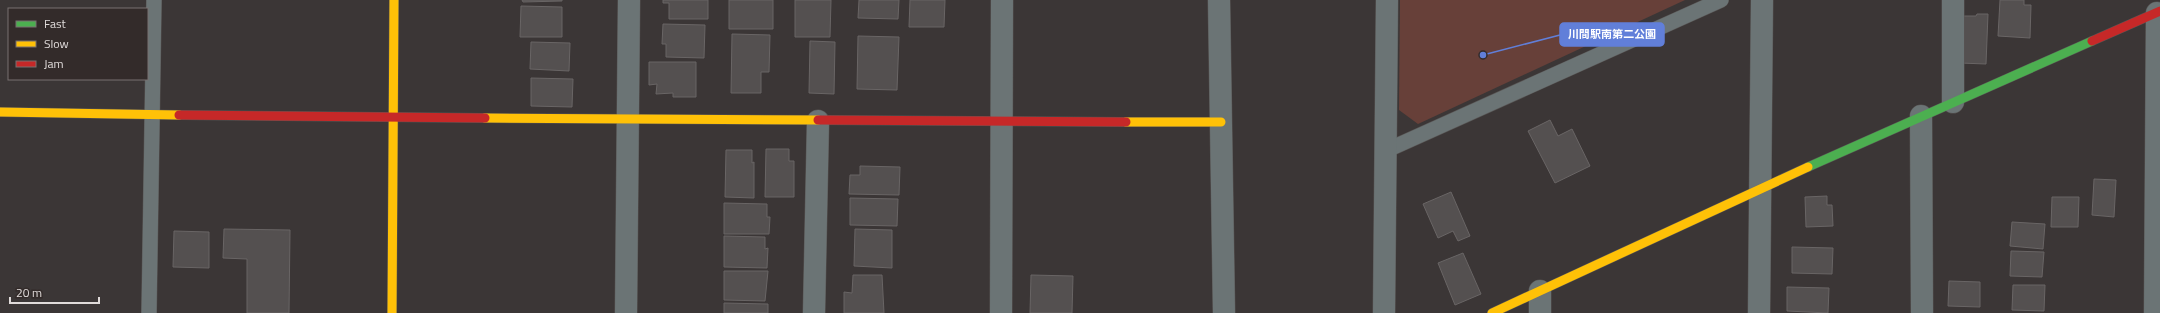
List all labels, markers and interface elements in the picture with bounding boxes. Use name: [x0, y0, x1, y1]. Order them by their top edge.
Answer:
legend: [8, 8, 148, 80]
text: Fast: [44, 14, 67, 33]
callout: 川間駅南第二公園: [1560, 23, 1664, 46]
text: 川間駅南第二公園: [1568, 26, 1656, 42]
text: Slow: [44, 34, 69, 53]
text: Jam: [44, 54, 64, 73]
scale bar: [10, 279, 99, 305]
text: 20 m: [16, 283, 42, 302]

